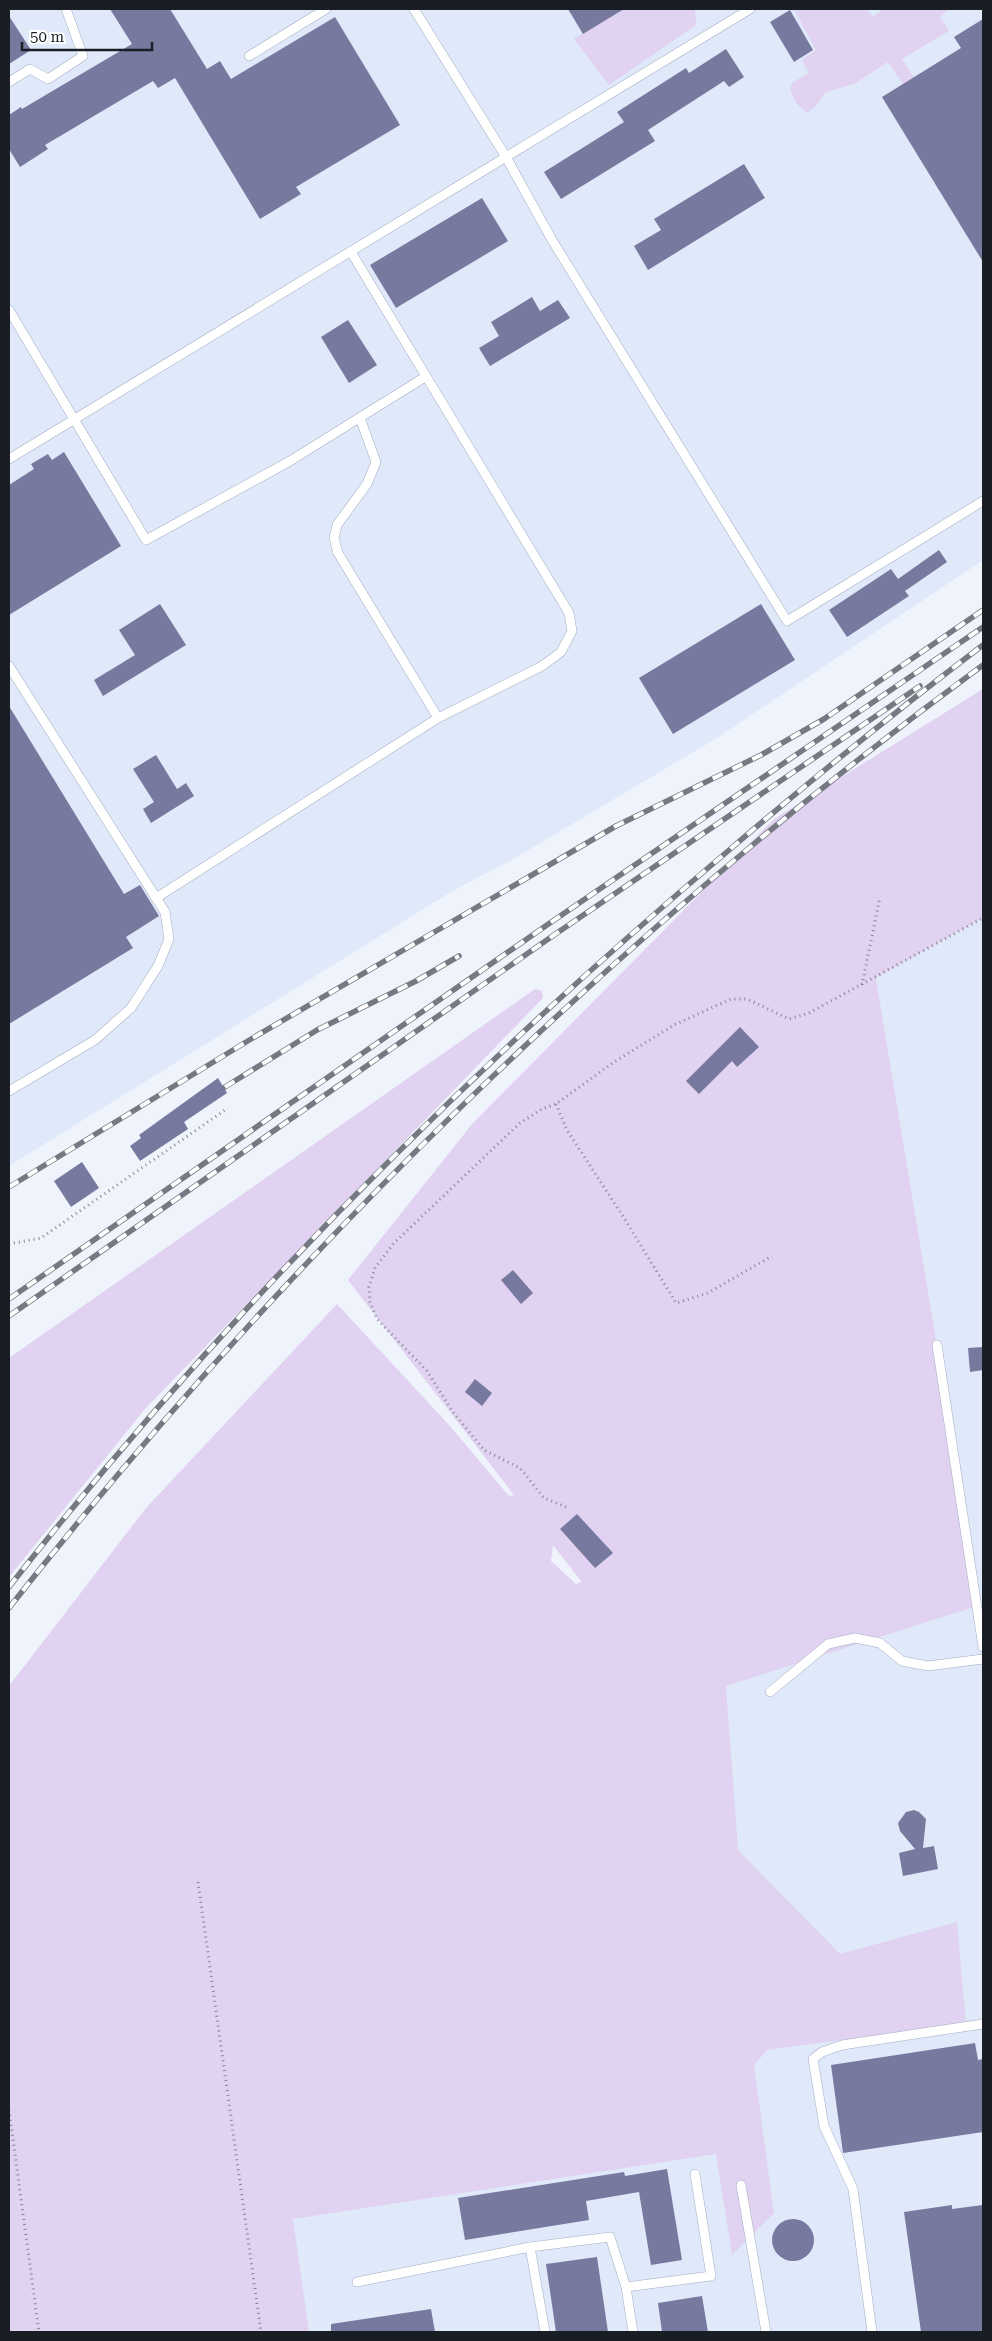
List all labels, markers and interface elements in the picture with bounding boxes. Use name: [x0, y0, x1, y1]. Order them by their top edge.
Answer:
scale bar: [22, 20, 152, 52]
text: 50 m: [30, 28, 65, 46]

